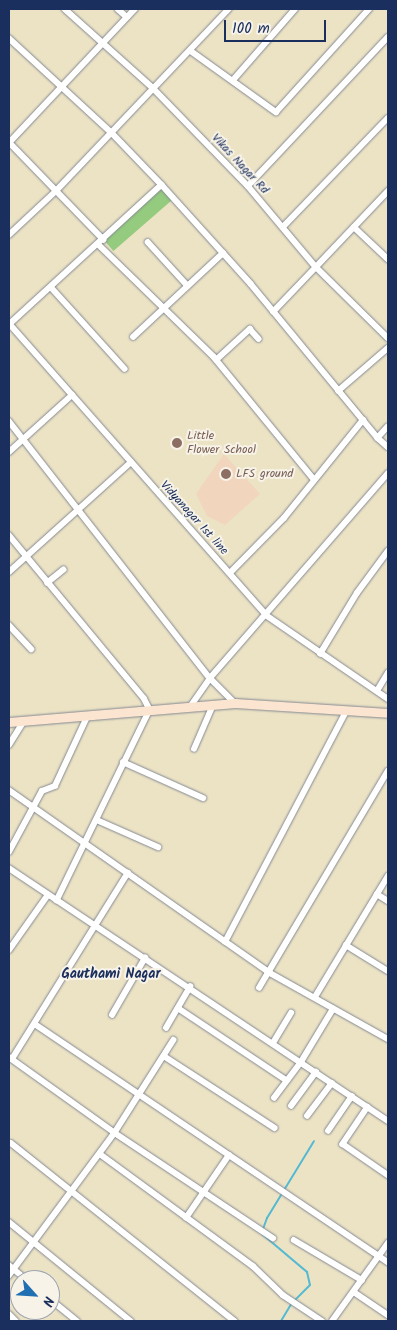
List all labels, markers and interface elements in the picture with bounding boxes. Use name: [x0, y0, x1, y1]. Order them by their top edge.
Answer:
scale bar: [227, 10, 330, 42]
text: 100 m: [232, 17, 270, 41]
street label: Vikas Nagar Rd: [208, 131, 272, 197]
place label: Little Flower School: [187, 429, 256, 457]
marker: Little Flower School: [171, 437, 183, 449]
place label: LFS ground: [236, 467, 293, 481]
marker: LFS ground: [220, 468, 232, 480]
street label: Vidyanagar 1st line: [157, 478, 231, 558]
district label: Gauthami Nagar: [61, 966, 161, 982]
north arrow: [10, 1270, 60, 1320]
text: N: [36, 1292, 59, 1310]

